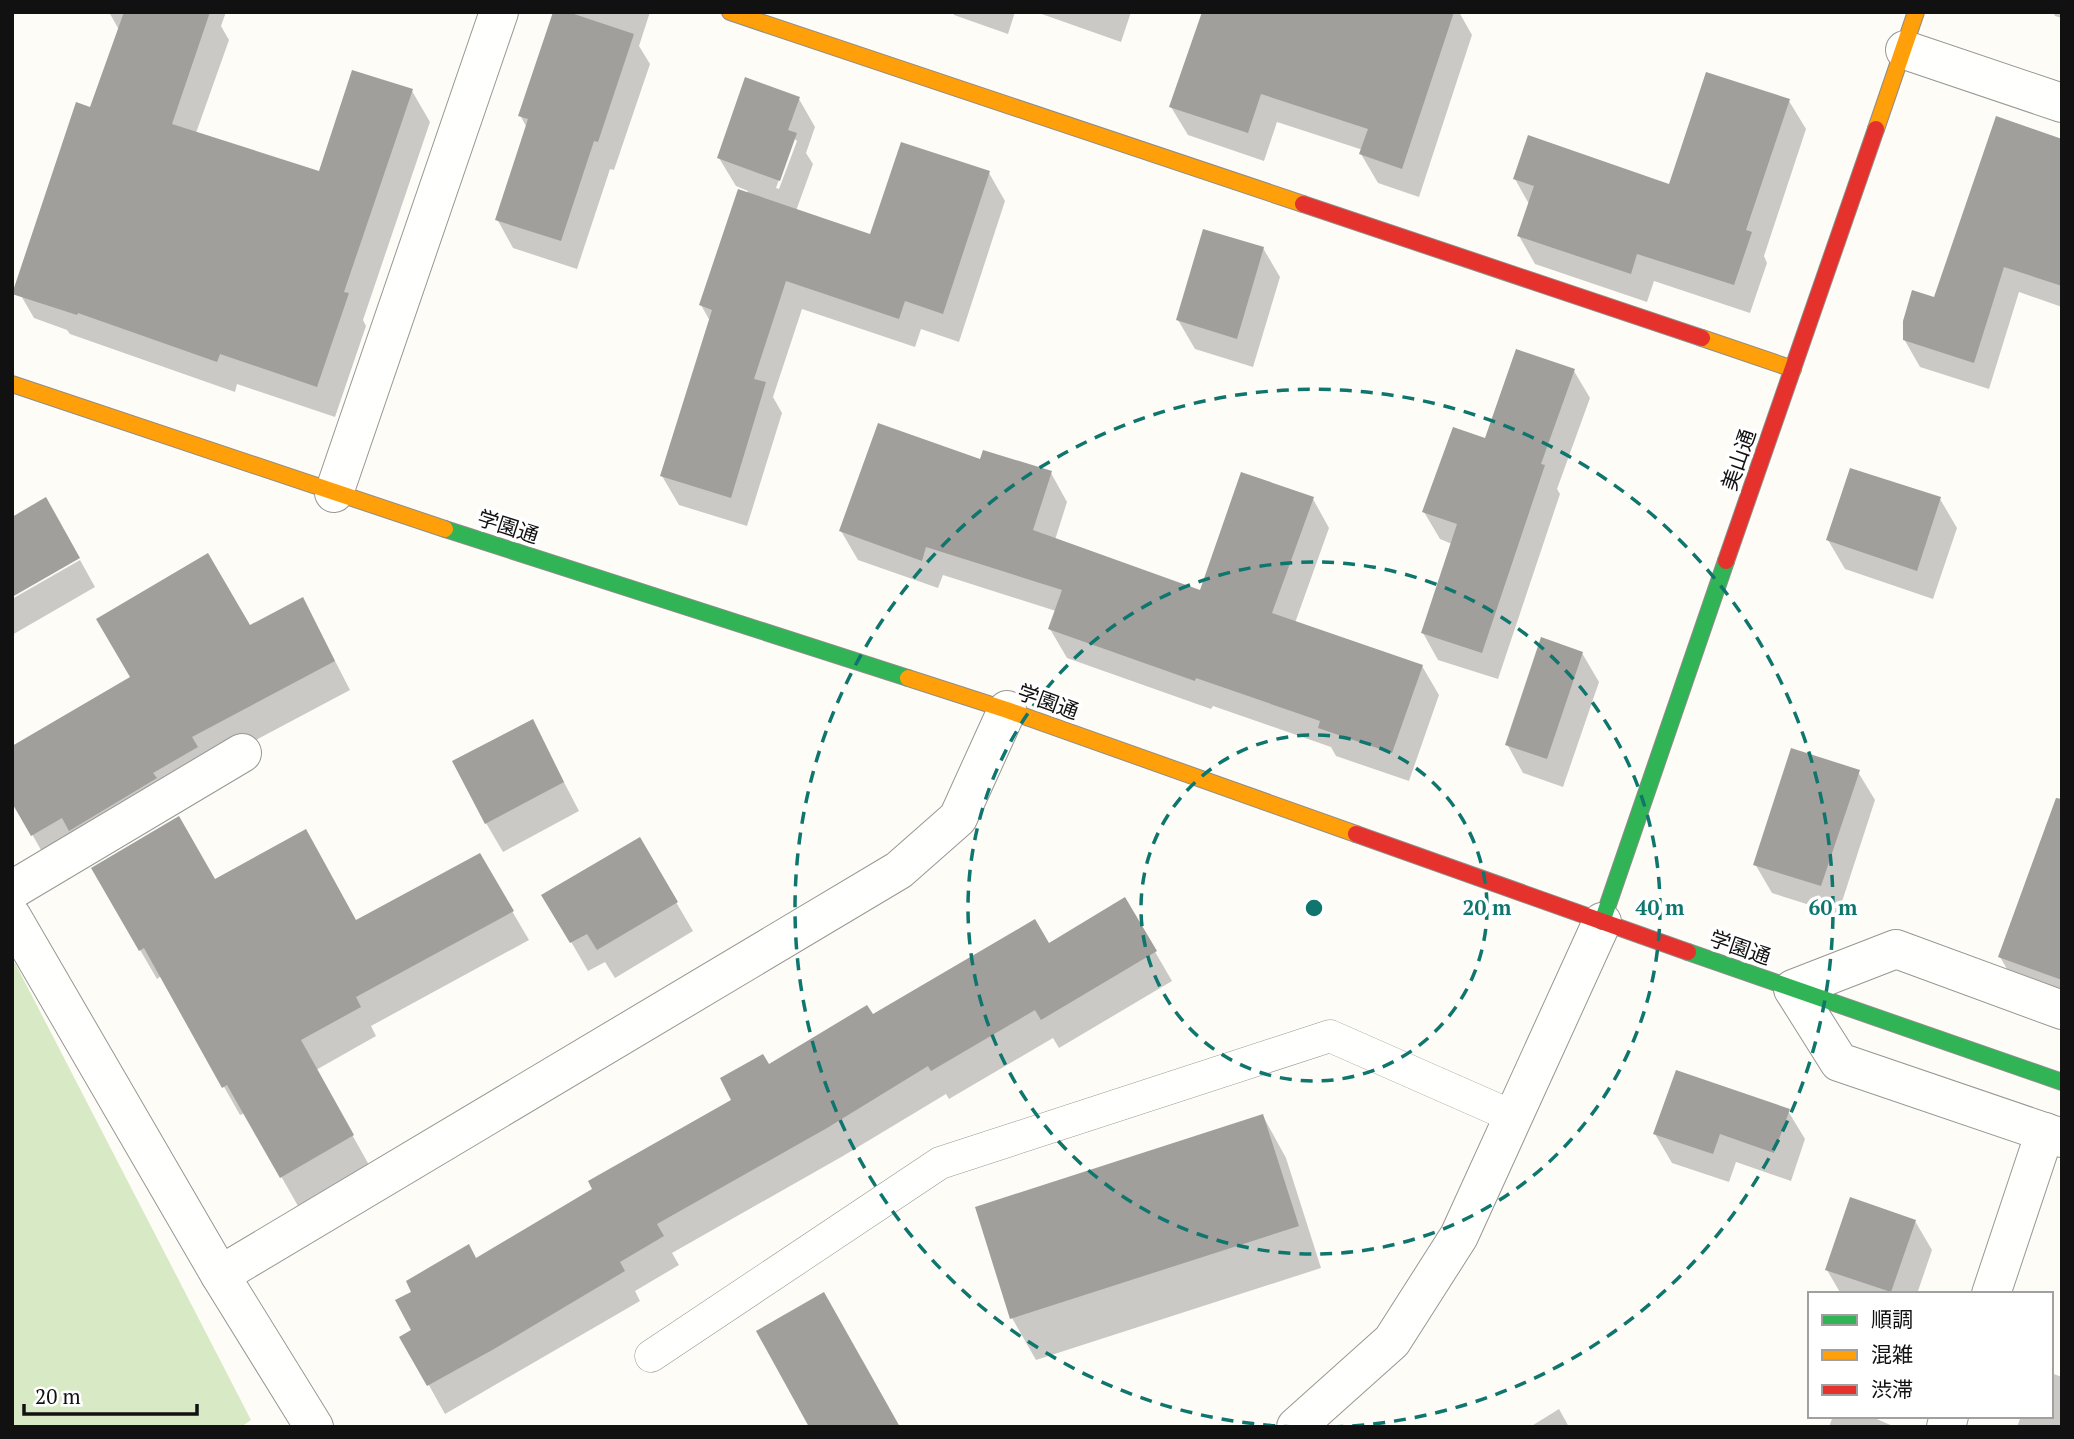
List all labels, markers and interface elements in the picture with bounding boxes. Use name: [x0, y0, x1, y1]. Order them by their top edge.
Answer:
street label: 美山通: [1715, 425, 1762, 494]
street label: 学園通: [474, 503, 543, 549]
street label: 学園通: [1014, 677, 1083, 725]
text: 20 m: [1463, 893, 1512, 921]
text: 40 m: [1636, 893, 1685, 921]
text: 60 m: [1809, 893, 1858, 921]
centre of rings: [1302, 896, 1326, 920]
street label: 学園通: [1706, 924, 1775, 971]
legend: [1808, 1292, 2053, 1418]
text: 順調: [1871, 1305, 1913, 1333]
text: 混雑: [1871, 1340, 1913, 1368]
scale bar: [24, 1372, 198, 1416]
text: 渋滞: [1871, 1375, 1913, 1403]
text: 20 m: [35, 1382, 81, 1410]

